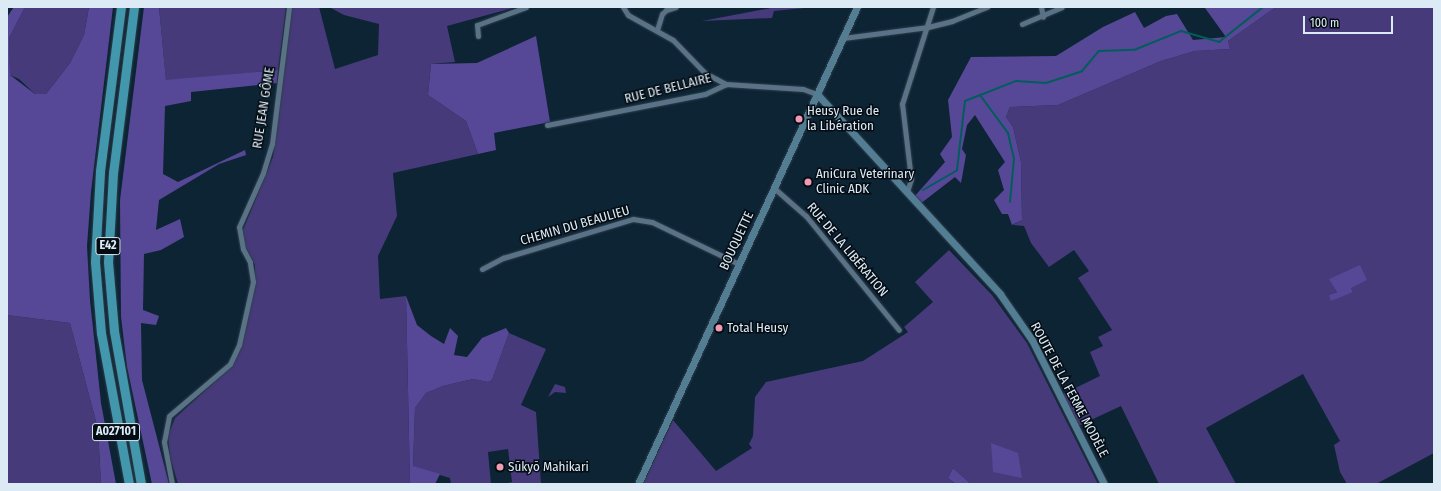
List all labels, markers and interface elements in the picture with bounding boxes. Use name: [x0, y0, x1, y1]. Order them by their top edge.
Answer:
scale bar: [1305, 8, 1395, 34]
text: 100 m: [1310, 16, 1339, 30]
street label: RUE JEAN GÔME: [250, 66, 278, 150]
street label: RUE DE BELLAIRE: [623, 71, 713, 107]
place label: Heusy Rue de la Libération: [807, 104, 879, 135]
marker: Heusy Rue de la Libération: [794, 114, 804, 124]
place label: AniCura Veterinary Clinic ADK: [816, 167, 914, 198]
marker: AniCura Veterinary Clinic ADK: [803, 177, 813, 187]
street label: RUE DE LA LIBÉRATION: [803, 200, 891, 300]
street label: CHEMIN DU BEAULIEU: [519, 203, 631, 249]
street label: BOUQUETTE: [717, 209, 757, 273]
road number: E42: [95, 236, 121, 256]
place label: Total Heusy: [727, 320, 788, 336]
street label: ROUTE DE LA FERME MODÈLE: [1027, 320, 1111, 460]
marker: Total Heusy: [714, 323, 724, 333]
road number: A027101: [92, 422, 140, 442]
place label: Sūkyō Mahikari: [508, 459, 589, 475]
marker: Sūkyō Mahikari: [495, 462, 505, 472]

